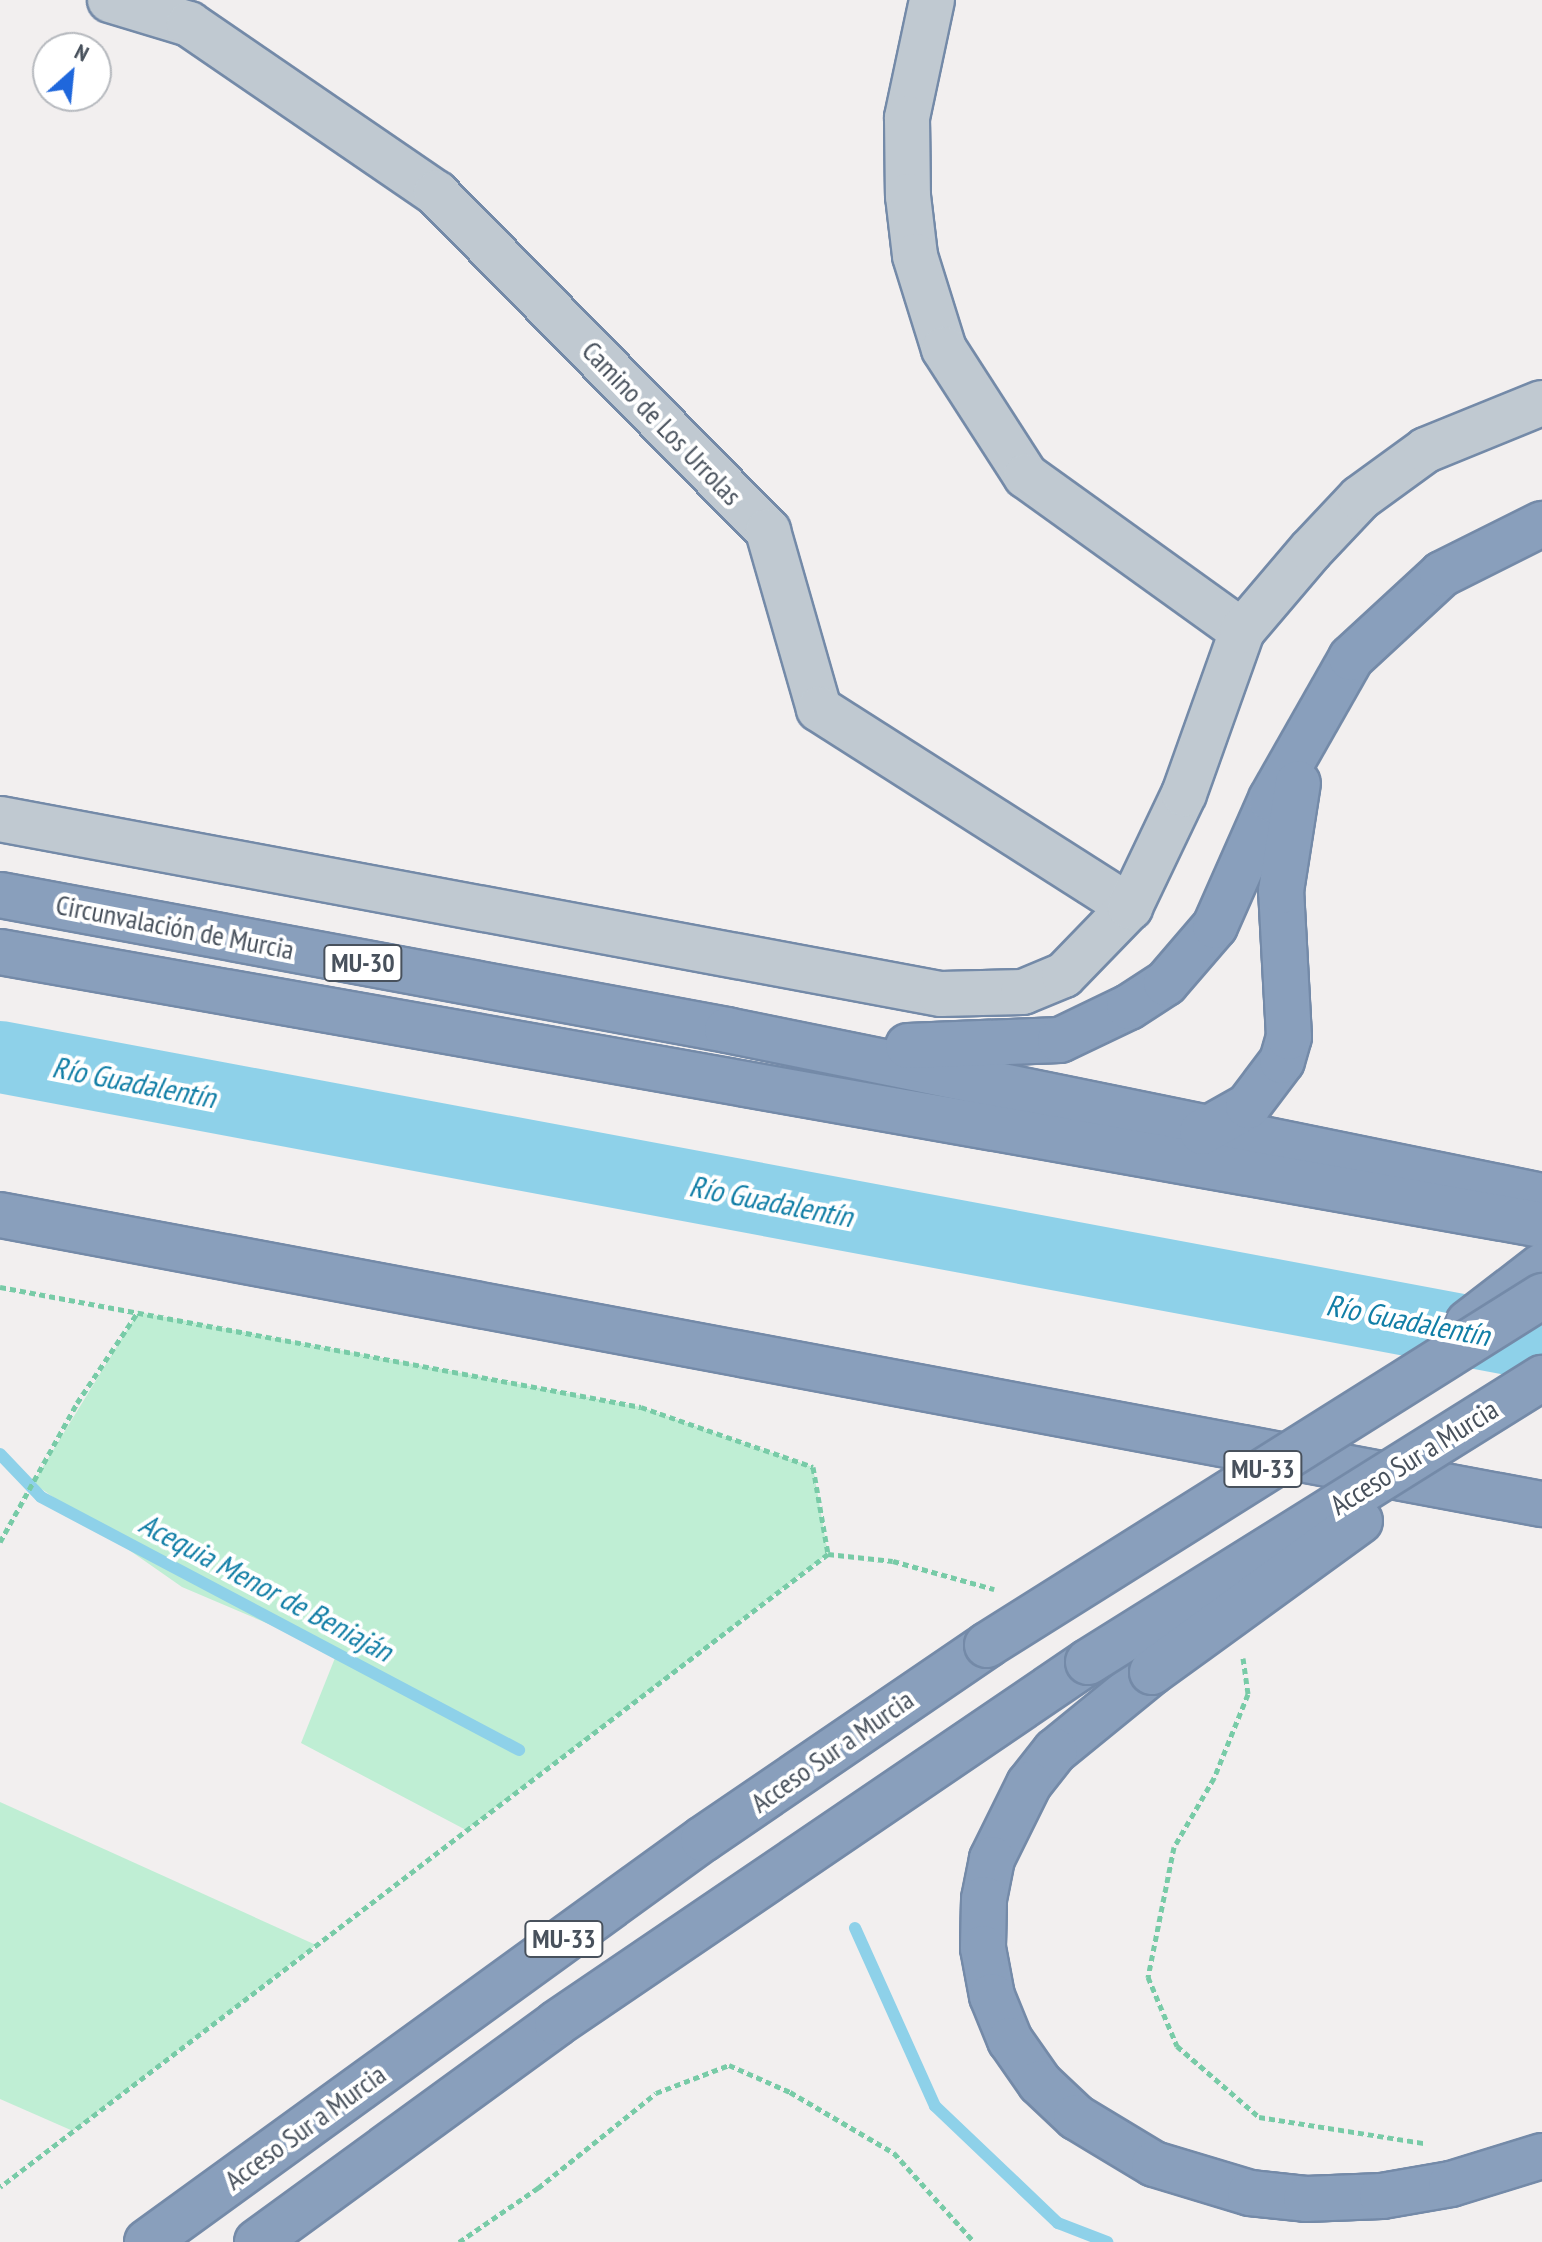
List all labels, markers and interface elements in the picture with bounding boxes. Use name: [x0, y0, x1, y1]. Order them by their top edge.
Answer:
north arrow: [32, 32, 112, 112]
text: N: [70, 37, 94, 68]
street label: Camino de Los Urrolas: [575, 334, 749, 512]
street label: Circunvalación de Murcia: [53, 887, 297, 967]
road number: MU-30: [323, 941, 403, 985]
water label: Río Guadalentín: [49, 1049, 219, 1115]
water label: Río Guadalentín: [686, 1168, 856, 1234]
water label: Río Guadalentín: [1323, 1287, 1493, 1353]
street label: Acceso Sur a Murcia: [1324, 1392, 1504, 1522]
road number: MU-33: [1223, 1447, 1303, 1491]
water label: Acequia Menor de Beniaján: [134, 1505, 398, 1669]
street label: Acceso Sur a Murcia: [744, 1683, 920, 1819]
road number: MU-33: [524, 1917, 604, 1961]
street label: Acceso Sur a Murcia: [218, 2057, 392, 2197]

